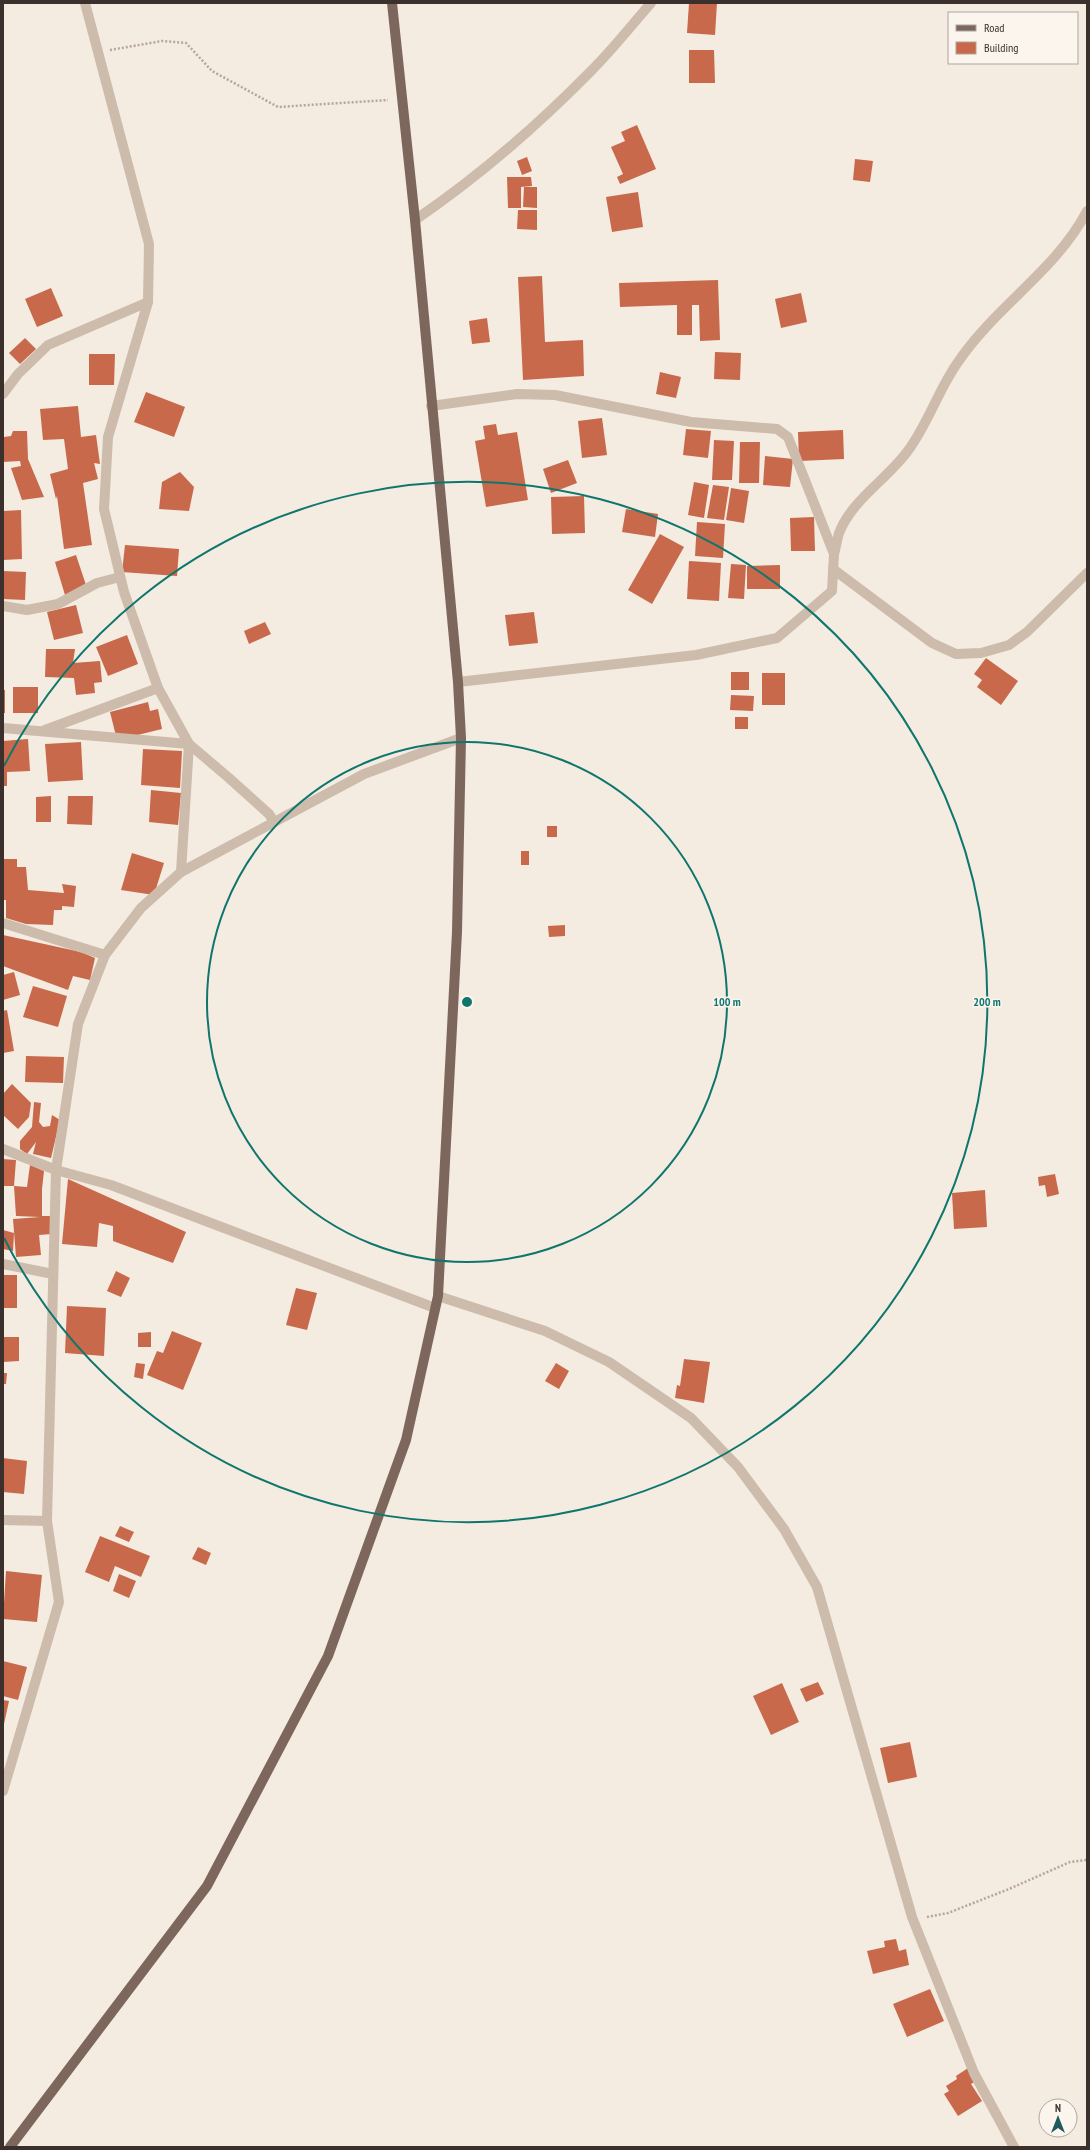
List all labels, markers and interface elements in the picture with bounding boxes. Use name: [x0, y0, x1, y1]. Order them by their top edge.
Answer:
legend: [948, 12, 1078, 64]
text: Road: [984, 20, 1004, 35]
text: Building: [984, 40, 1019, 55]
text: 100 m: [713, 994, 741, 1009]
text: 200 m: [973, 994, 1001, 1009]
centre of rings: [460, 995, 474, 1009]
north arrow: [1038, 2098, 1078, 2138]
text: N: [1055, 2101, 1061, 2115]

